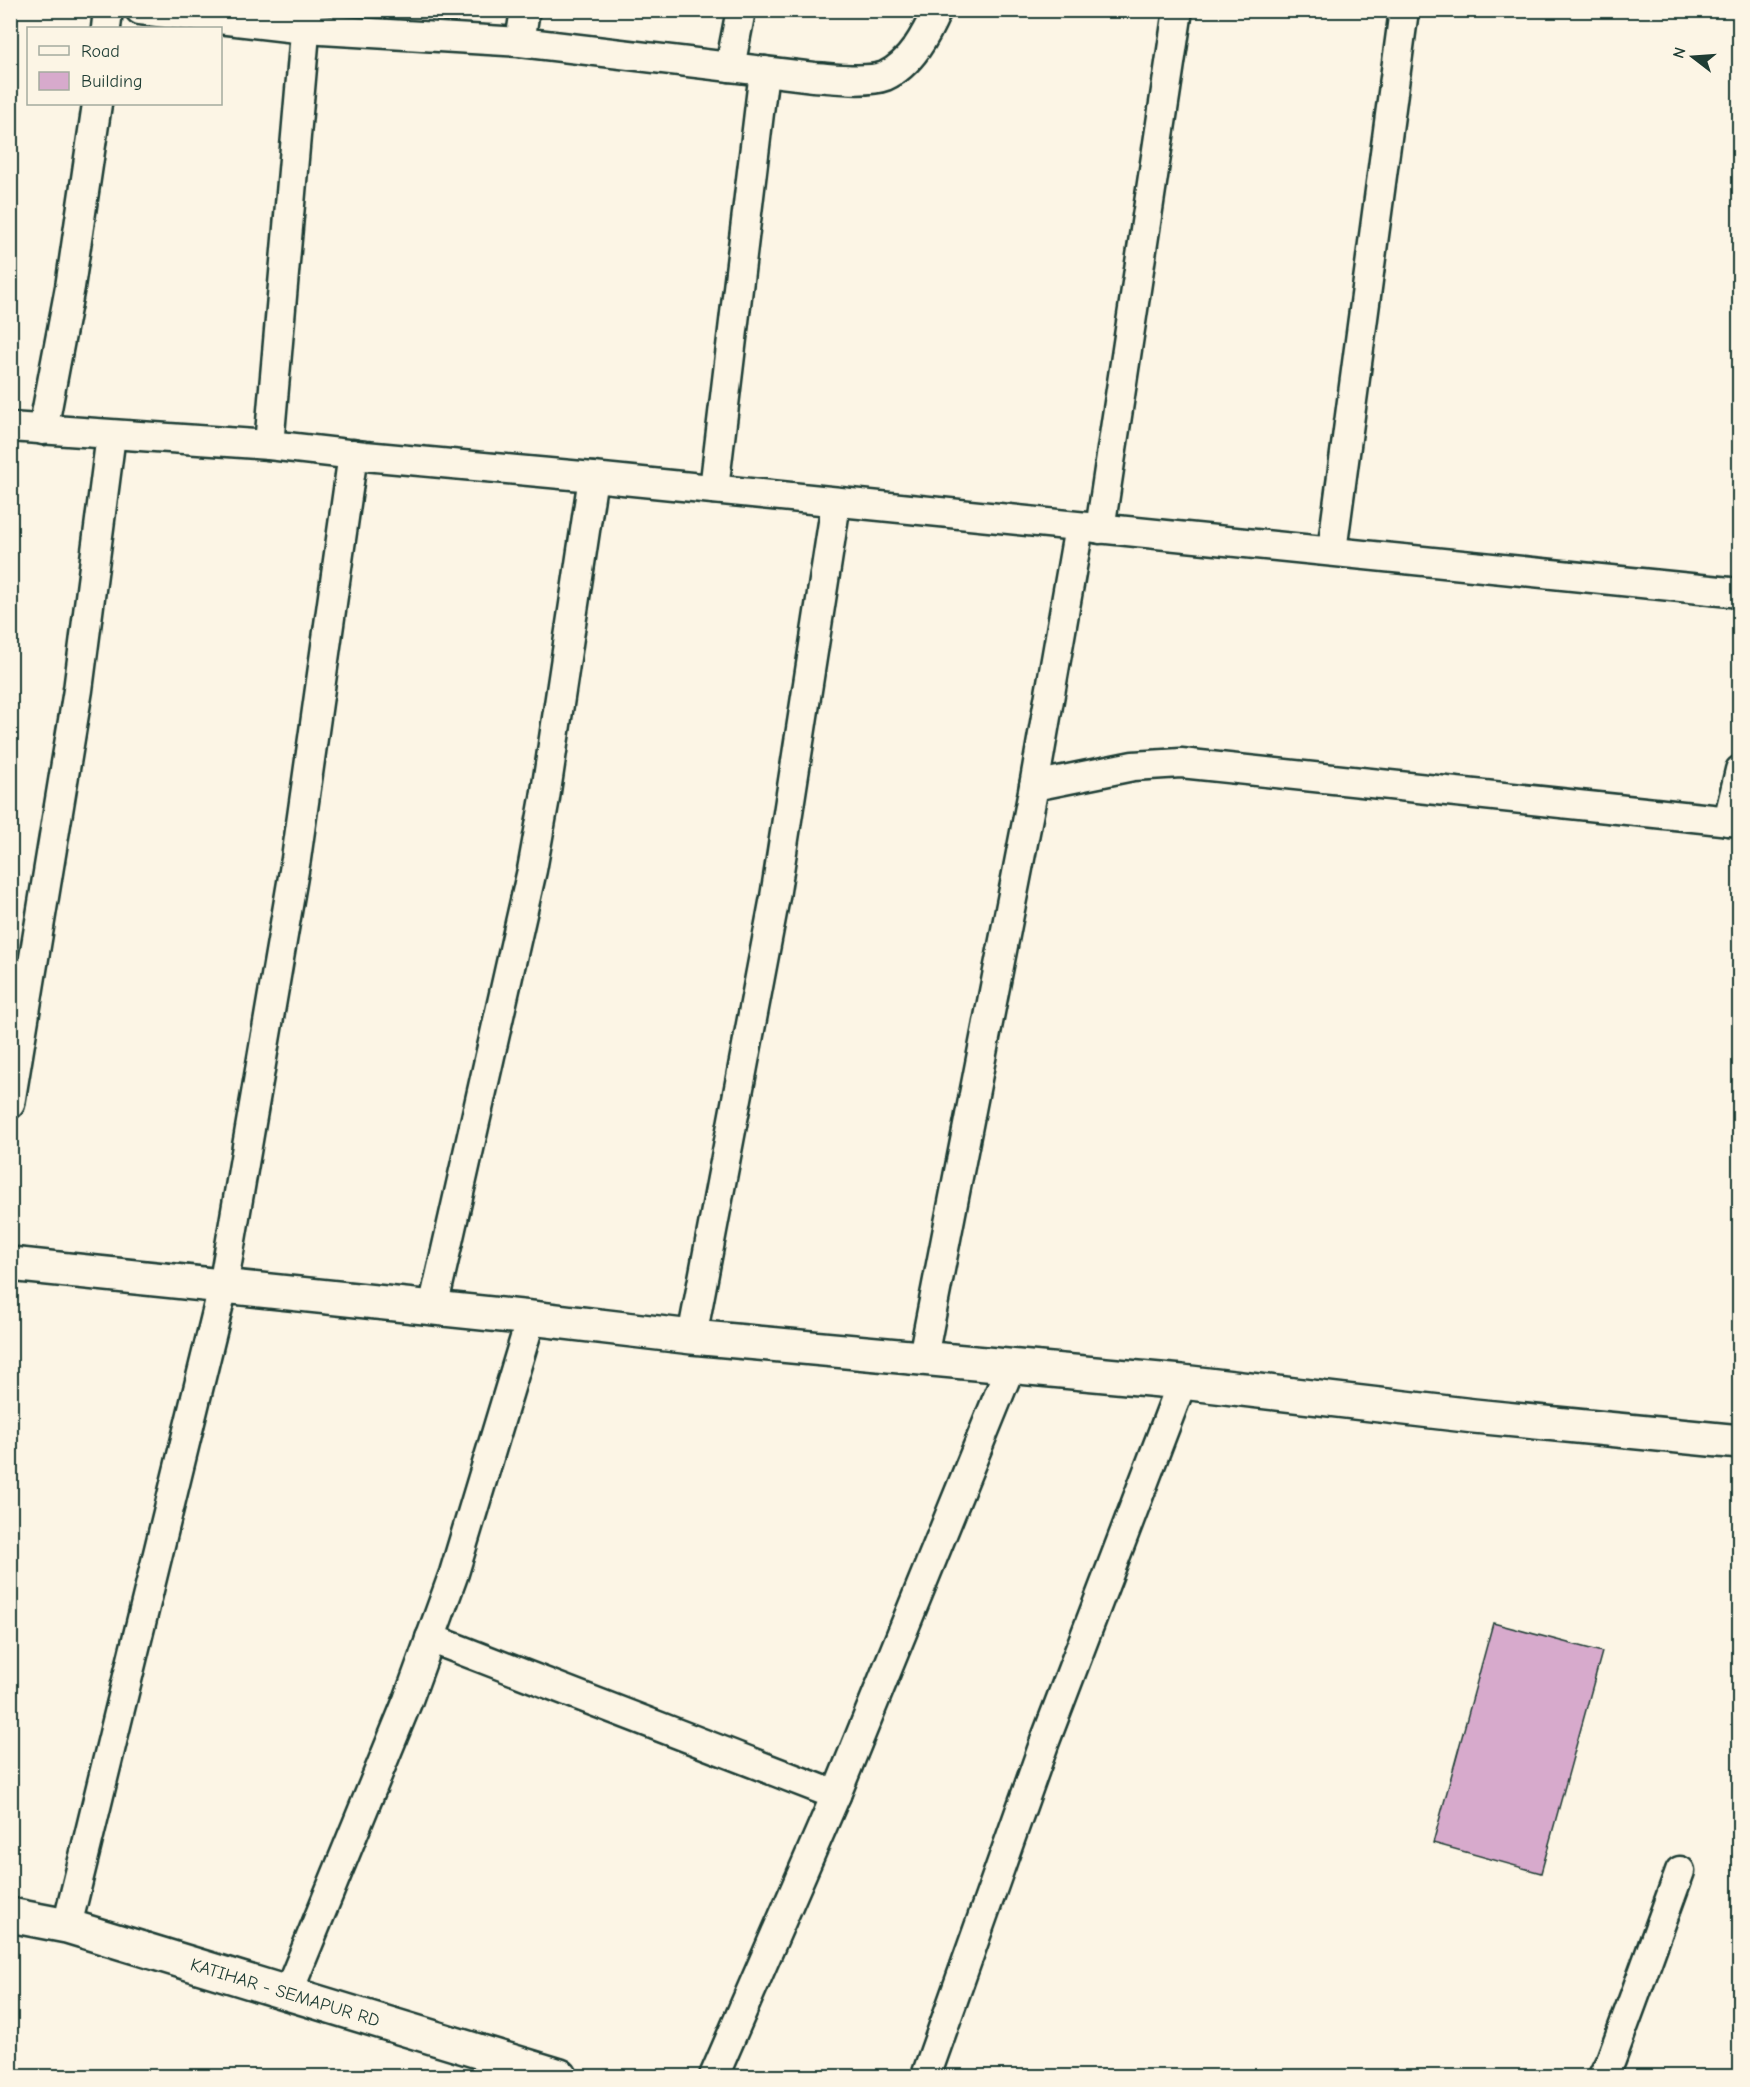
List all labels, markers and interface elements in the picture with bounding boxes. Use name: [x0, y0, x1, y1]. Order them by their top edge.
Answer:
legend: [27, 27, 222, 105]
north arrow: [1663, 27, 1723, 87]
text: Road: [81, 41, 120, 62]
text: N: [1669, 45, 1690, 61]
text: Building: [81, 71, 143, 92]
street label: KATIHAR - SEMAPUR RD: [188, 1954, 382, 2032]

